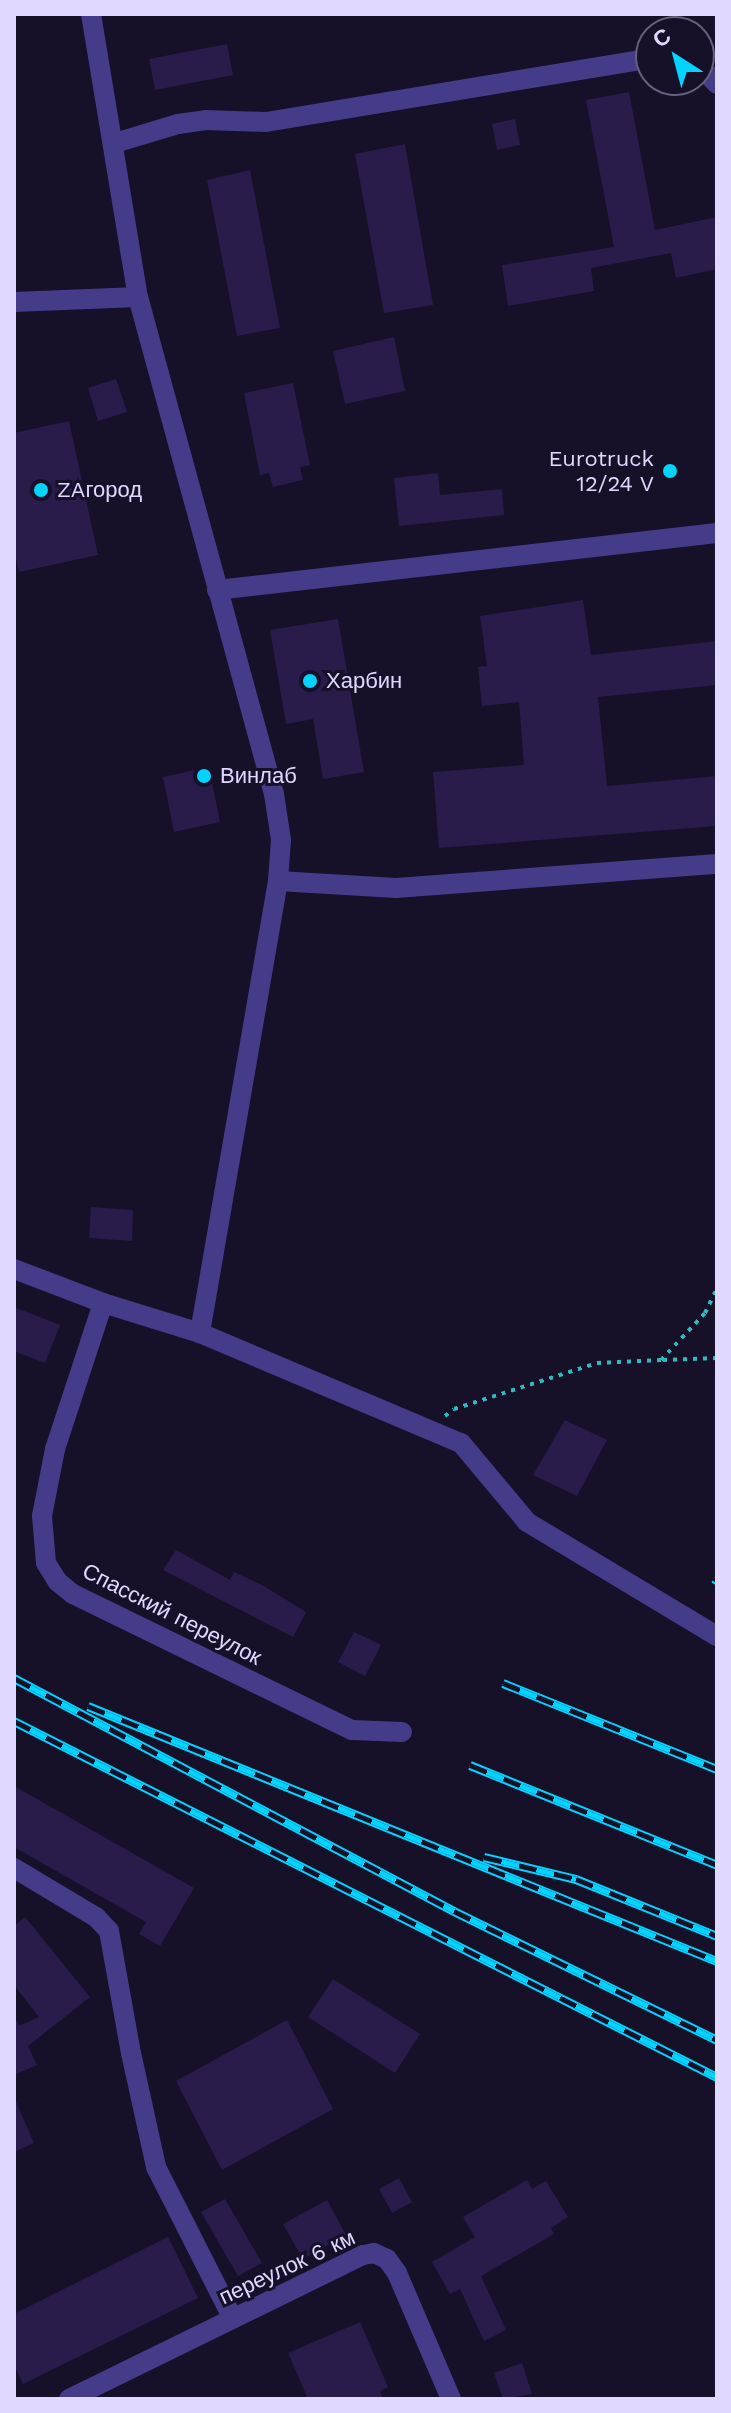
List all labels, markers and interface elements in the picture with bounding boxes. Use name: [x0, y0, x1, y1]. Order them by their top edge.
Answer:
north arrow: [635, 16, 715, 96]
text: С: [648, 23, 676, 53]
place label: Eurotruck 12/24 V: [549, 445, 654, 496]
marker: Eurotruck 12/24 V: [661, 462, 679, 480]
place label: ZAгород: [57, 477, 142, 503]
marker: ZAгород: [32, 481, 50, 499]
place label: Харбин: [326, 668, 402, 694]
marker: Харбин: [301, 672, 319, 690]
place label: Винлаб: [220, 763, 297, 789]
marker: Винлаб: [195, 767, 213, 785]
street label: Спасский переулок: [78, 1557, 266, 1671]
street label: переулок 6 км: [215, 2224, 359, 2310]

